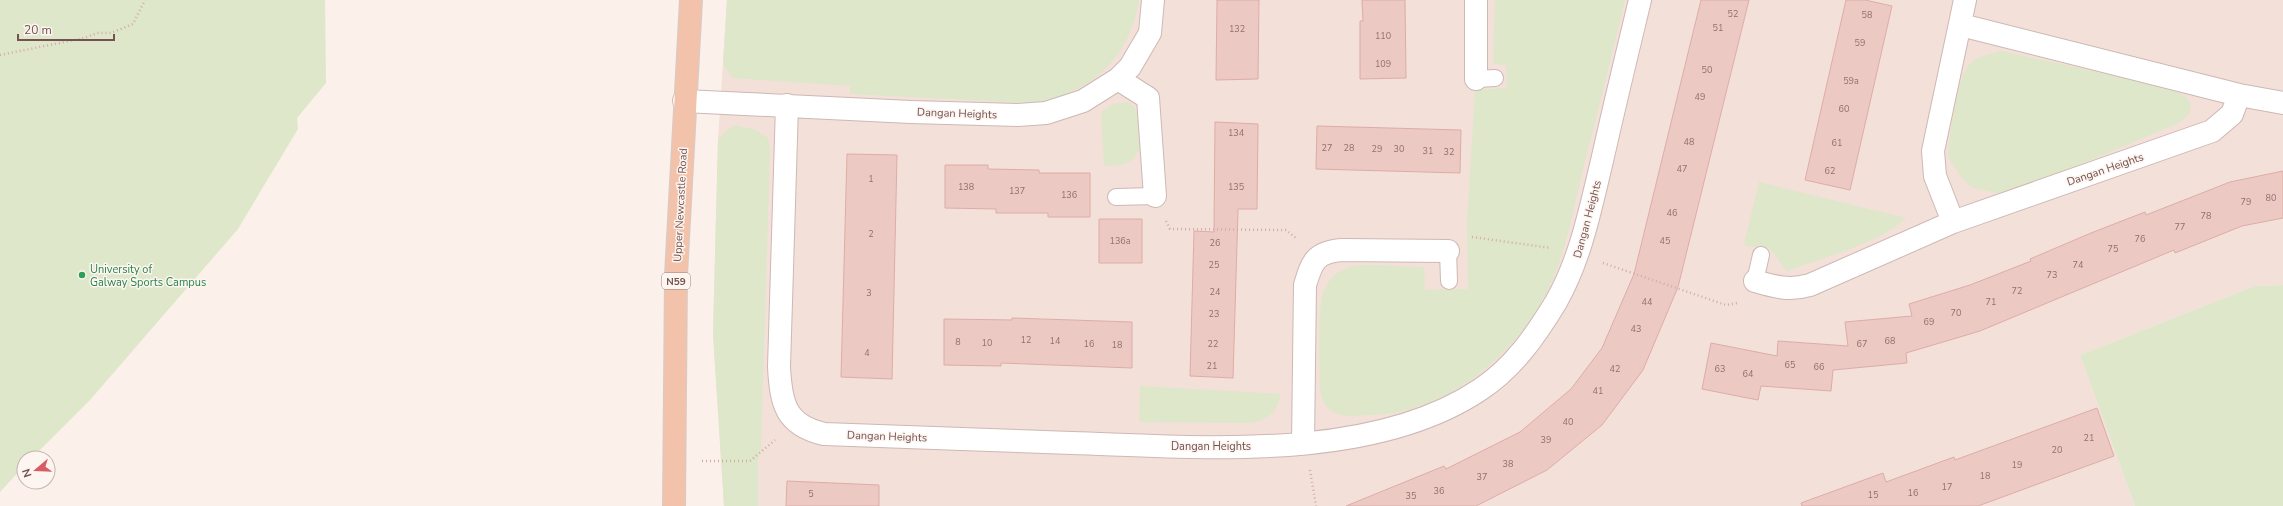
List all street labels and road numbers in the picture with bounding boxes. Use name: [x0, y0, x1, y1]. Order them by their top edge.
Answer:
street label: Dangan Heights: [917, 105, 997, 122]
street label: Upper Newcastle Road: [670, 148, 691, 262]
street label: Dangan Heights: [2065, 149, 2146, 190]
street label: Dangan Heights: [1570, 178, 1605, 260]
road number: N59: [662, 273, 690, 289]
street label: Dangan Heights: [847, 428, 927, 445]
street label: Dangan Heights: [1171, 439, 1251, 454]

